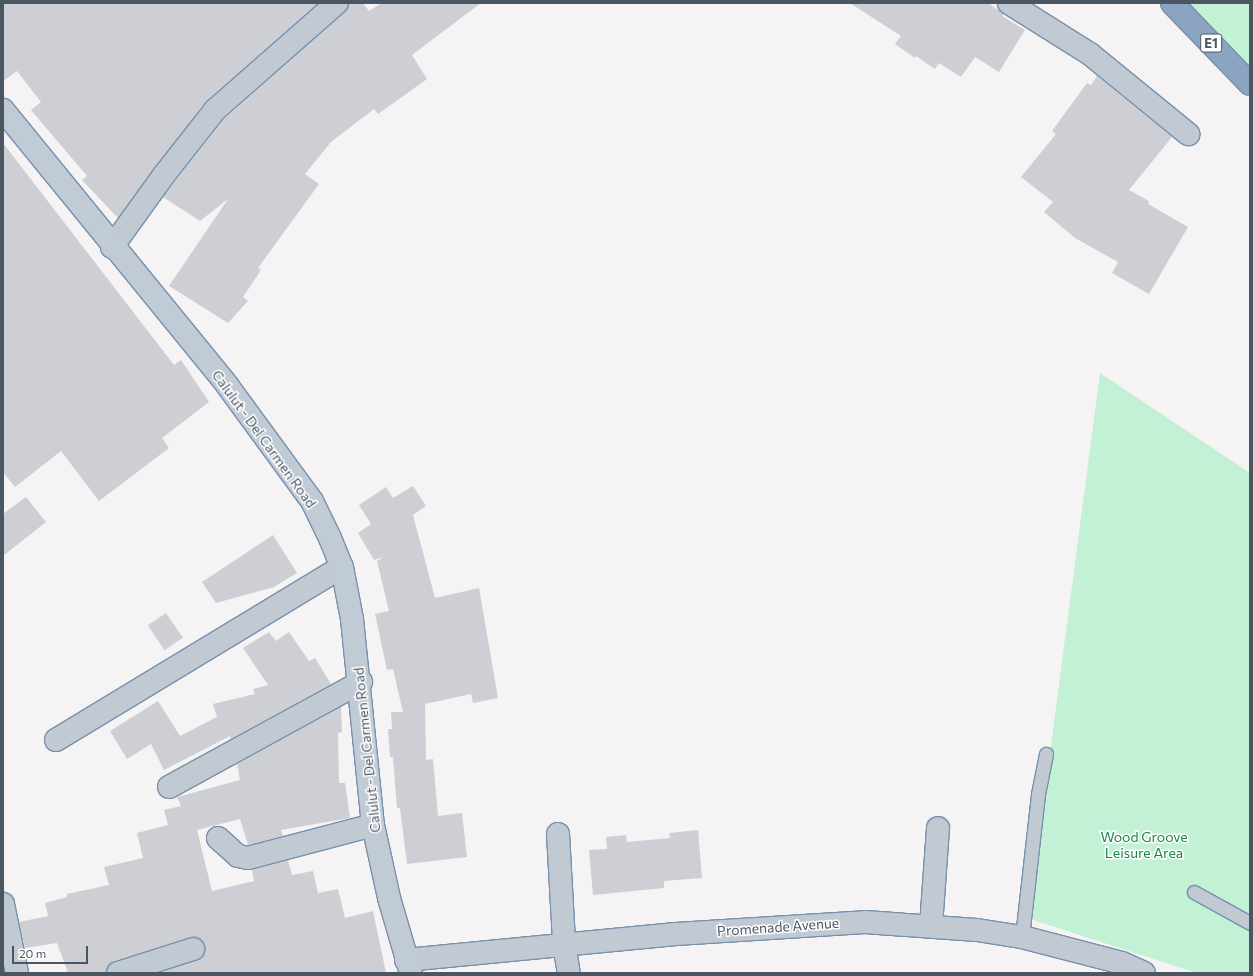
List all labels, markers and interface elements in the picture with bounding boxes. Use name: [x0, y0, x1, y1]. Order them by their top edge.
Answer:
road number: E1: [1200, 32, 1222, 54]
street label: Calulut - Del Carmen Road: [208, 367, 320, 511]
street label: Calulut - Del Carmen Road: [350, 667, 384, 833]
park label: Wood Groove Leisure Area: [1100, 829, 1188, 862]
street label: Promenade Avenue: [716, 914, 840, 940]
scale bar: [14, 938, 90, 964]
text: 20 m: [19, 946, 46, 960]

